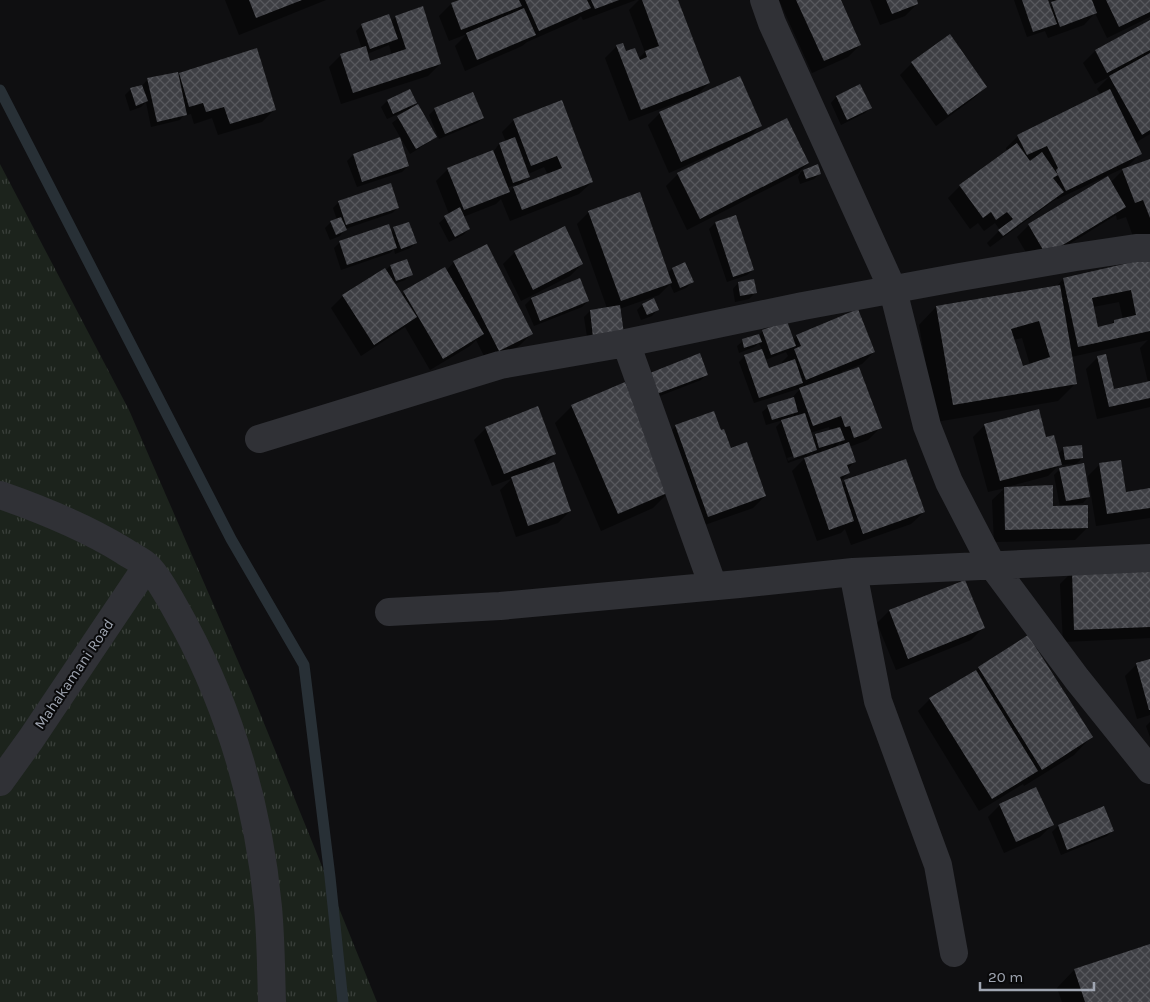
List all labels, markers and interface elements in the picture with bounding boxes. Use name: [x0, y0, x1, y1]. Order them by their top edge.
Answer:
street label: Mahakamani Road: [31, 616, 117, 732]
scale bar: [980, 960, 1094, 992]
text: 20 m: [988, 968, 1023, 986]

